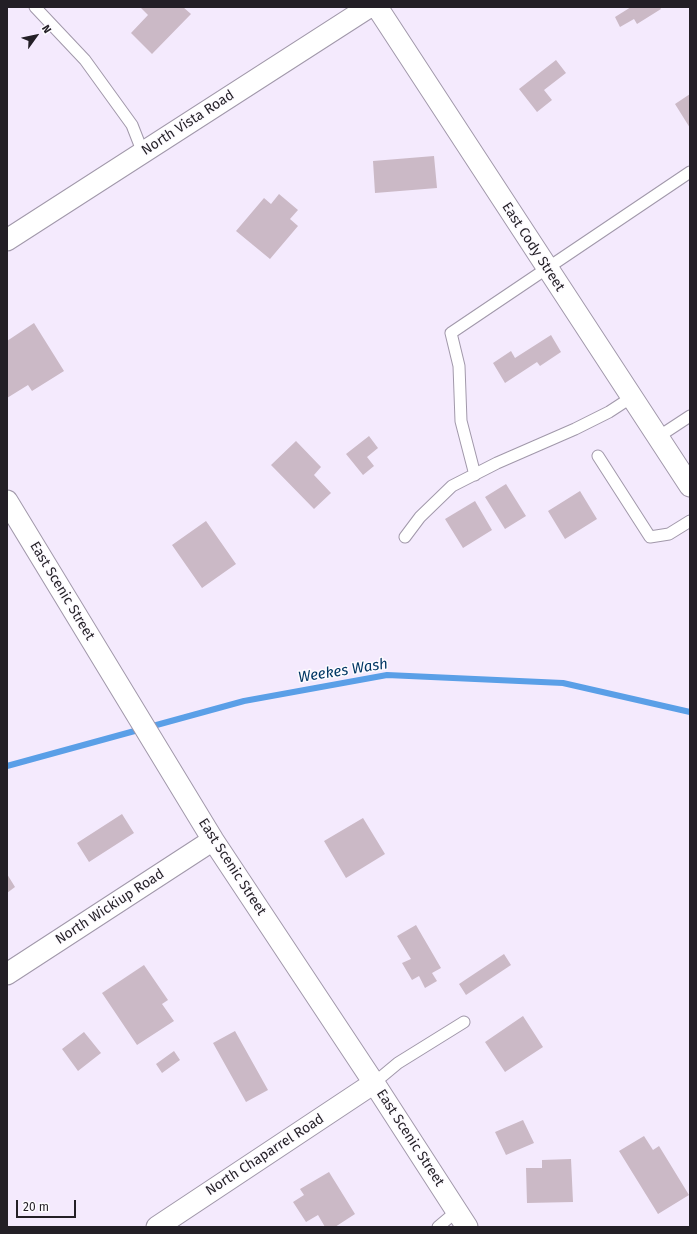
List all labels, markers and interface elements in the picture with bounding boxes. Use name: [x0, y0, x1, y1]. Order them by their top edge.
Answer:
north arrow: [16, 16, 56, 56]
text: N: [39, 23, 54, 36]
street label: North Vista Road: [139, 87, 237, 159]
street label: East Cody Street: [498, 199, 568, 295]
street label: East Scenic Street: [26, 539, 98, 643]
water label: Weekes Wash: [297, 655, 389, 687]
street label: East Scenic Street: [194, 815, 270, 919]
street label: North Wickiup Road: [53, 866, 167, 948]
street label: East Scenic Street: [372, 1086, 448, 1190]
street label: North Chaparrel Road: [203, 1111, 327, 1199]
scale bar: [18, 1192, 78, 1218]
text: 20 m: [23, 1200, 49, 1214]

